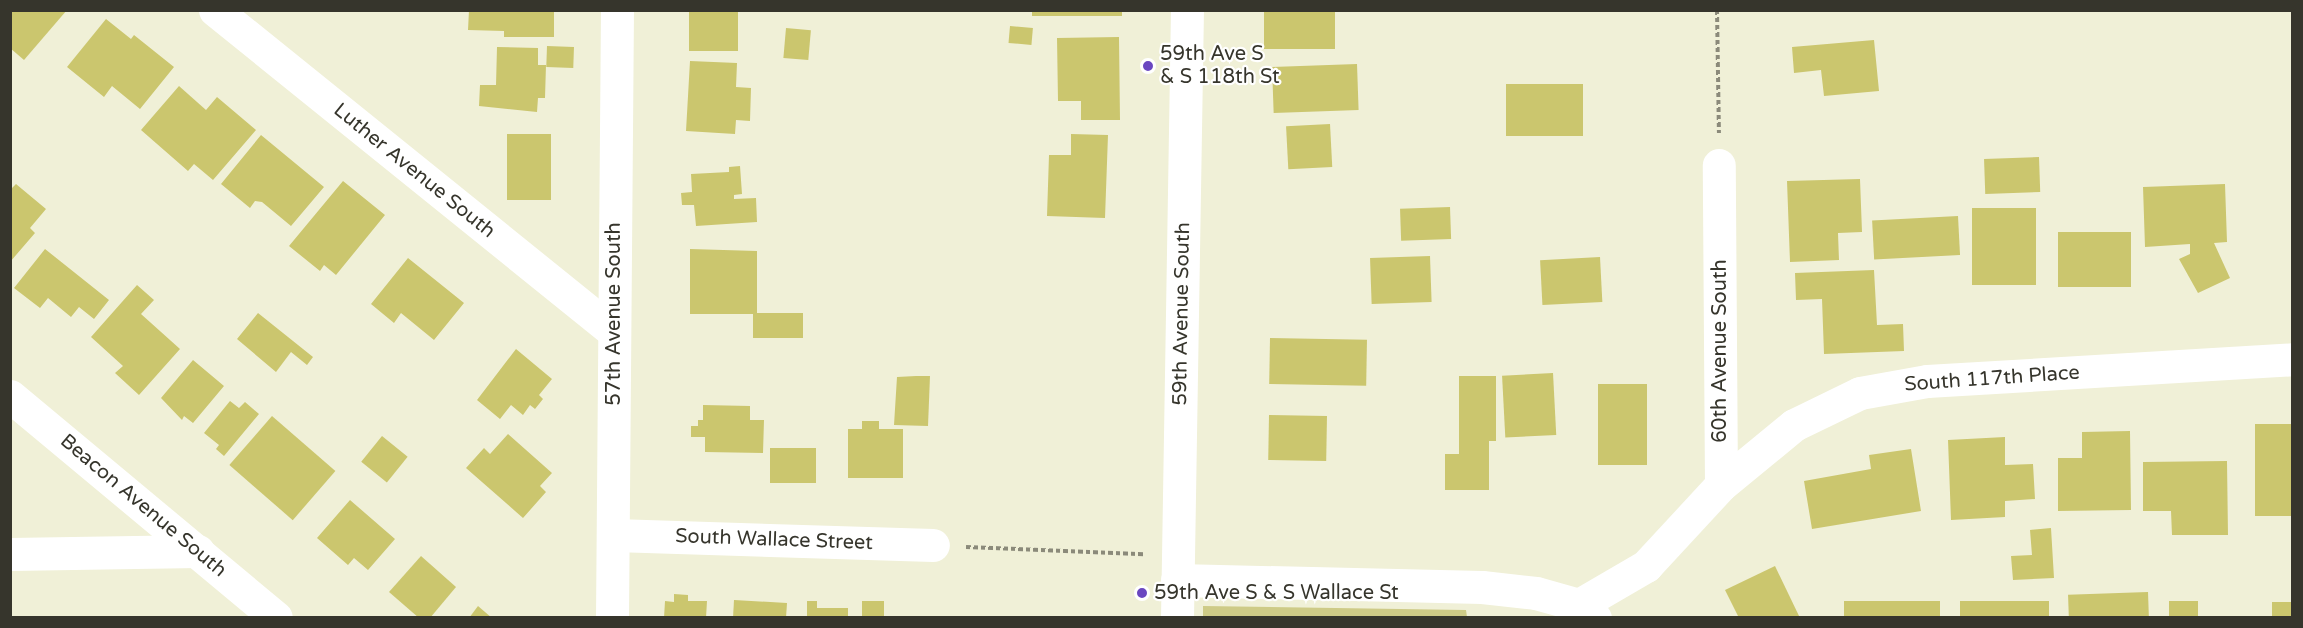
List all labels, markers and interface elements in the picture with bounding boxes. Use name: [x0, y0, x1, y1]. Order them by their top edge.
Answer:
place label: 59th Ave S & S 118th St: [1160, 42, 1280, 89]
marker: 59th Ave S & S 118th St: [1141, 59, 1155, 73]
street label: Luther Avenue South: [328, 98, 500, 244]
street label: 57th Avenue South: [602, 222, 626, 406]
street label: 59th Avenue South: [1168, 222, 1196, 406]
street label: 60th Avenue South: [1708, 259, 1732, 443]
street label: South 117th Place: [1903, 361, 2081, 397]
street label: Beacon Avenue South: [55, 429, 231, 583]
street label: South Wallace Street: [675, 525, 873, 555]
place label: 59th Ave S & S Wallace St: [1154, 581, 1399, 605]
marker: 59th Ave S & S Wallace St: [1135, 586, 1149, 600]

